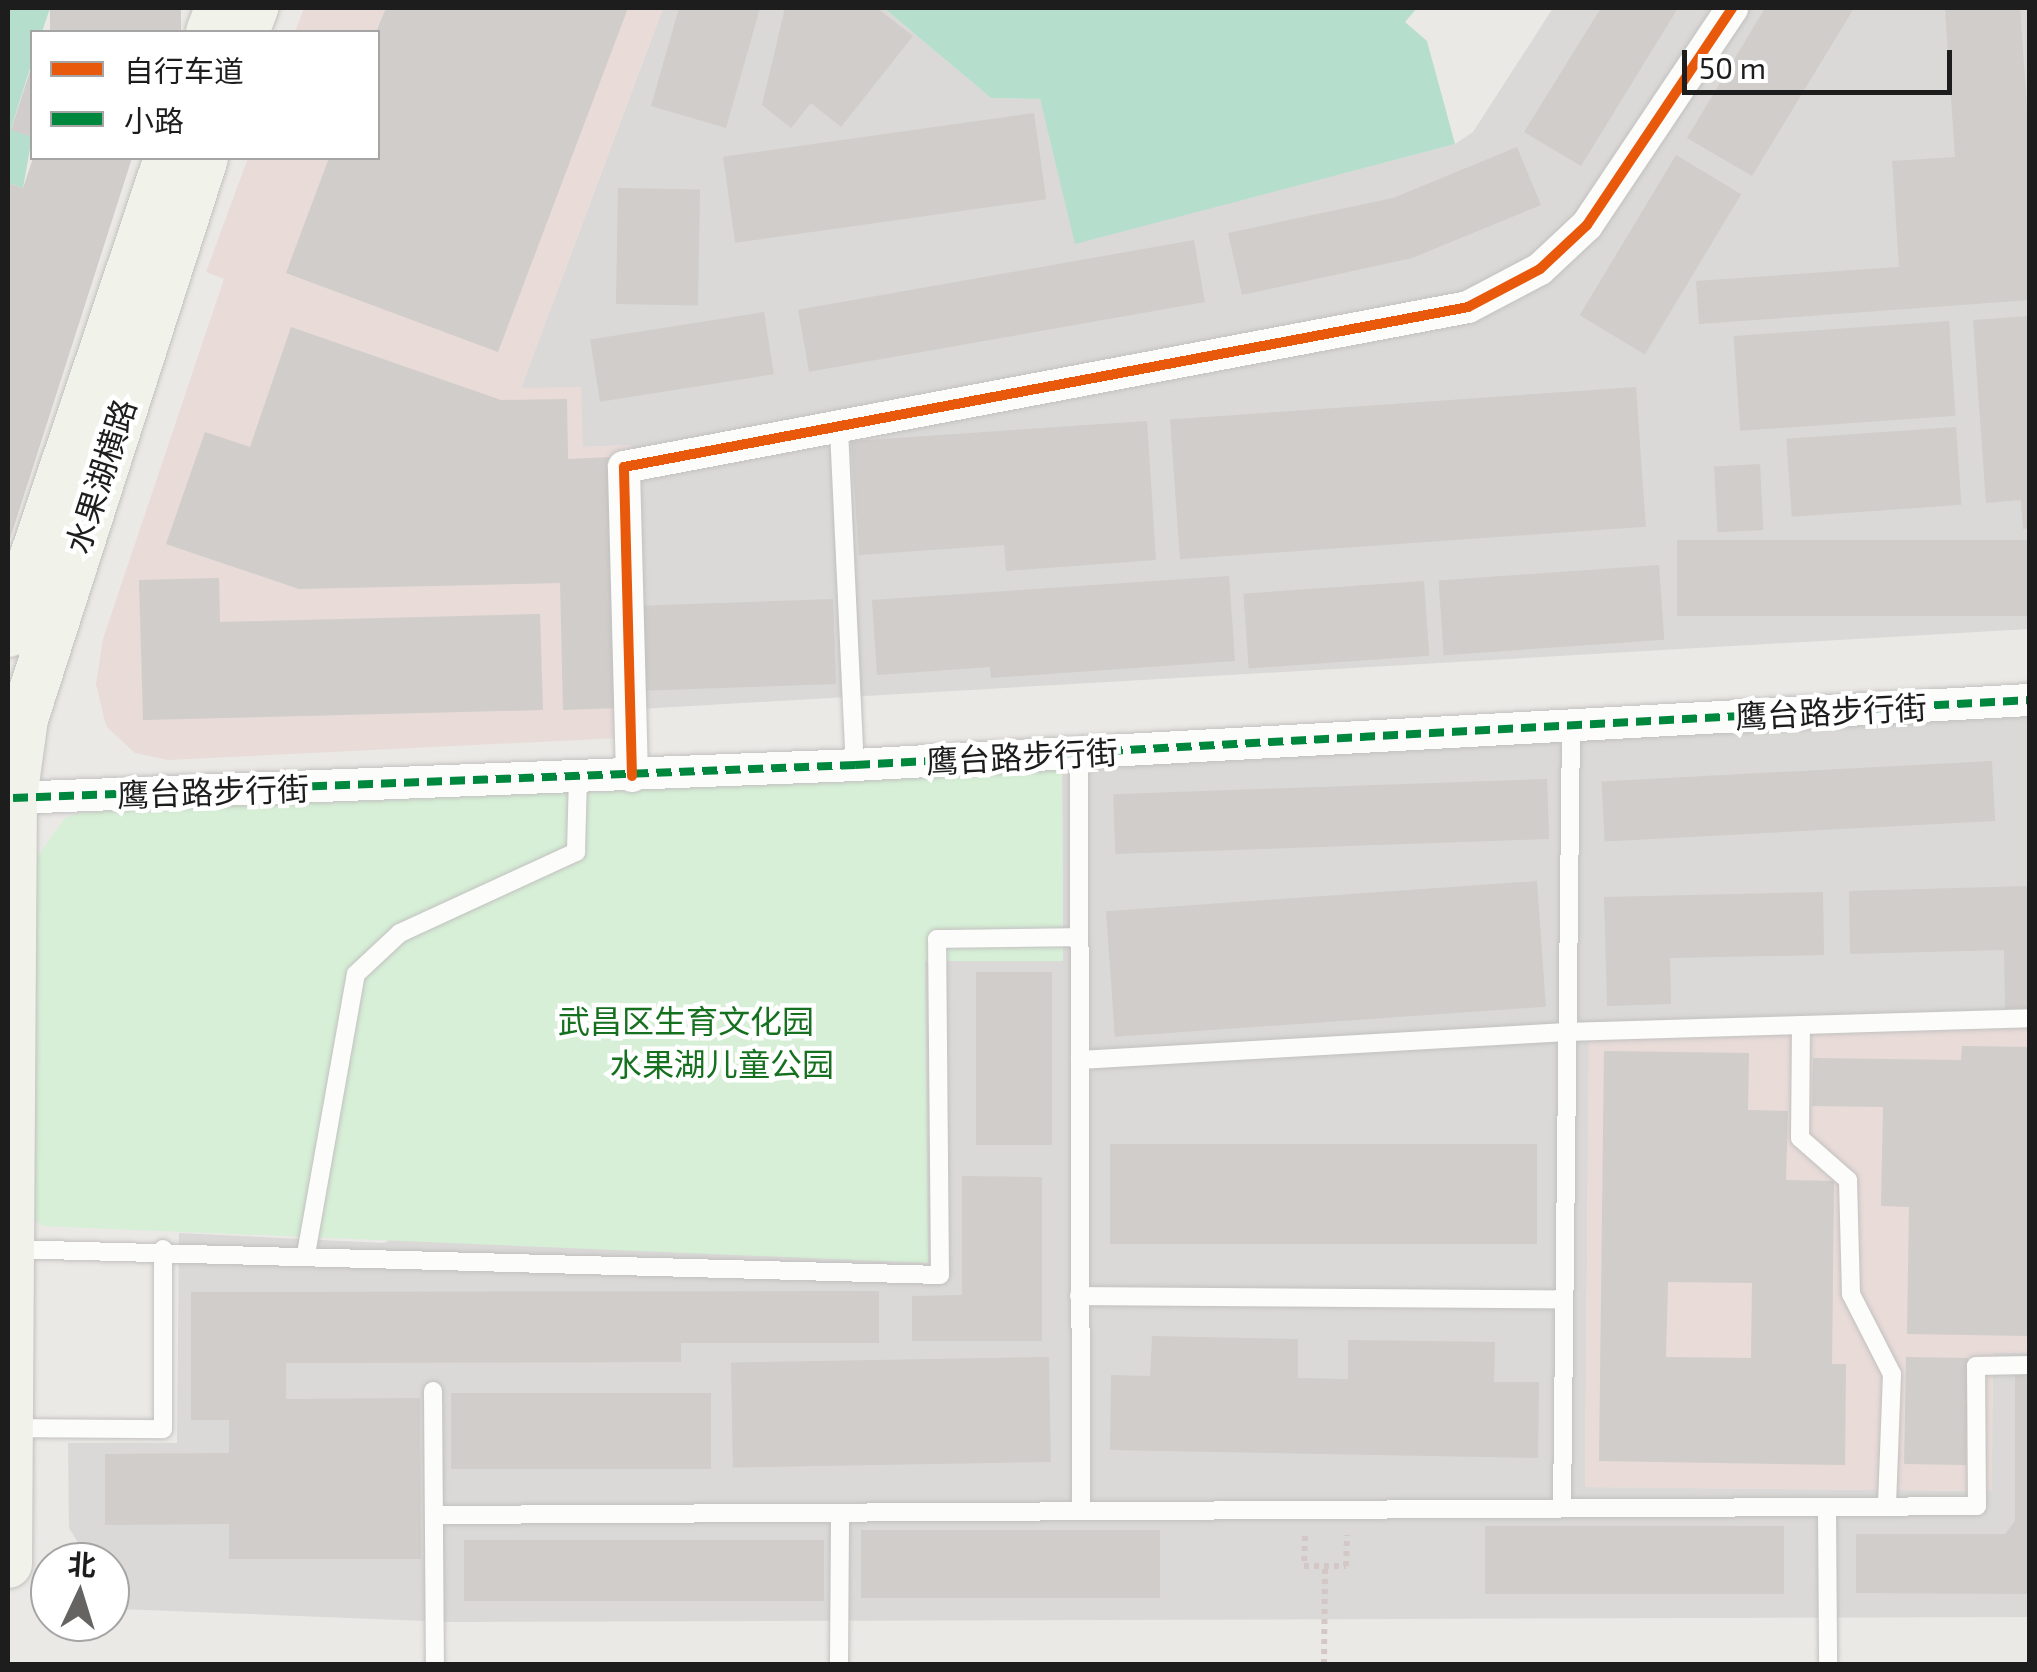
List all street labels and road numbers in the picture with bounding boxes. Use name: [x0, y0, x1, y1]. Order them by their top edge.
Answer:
street label: 水果湖横路: [57, 394, 143, 558]
street label: 鹰台路步行街: [1734, 687, 1928, 735]
street label: 鹰台路步行街: [925, 732, 1119, 780]
street label: 鹰台路步行街: [116, 768, 310, 814]

